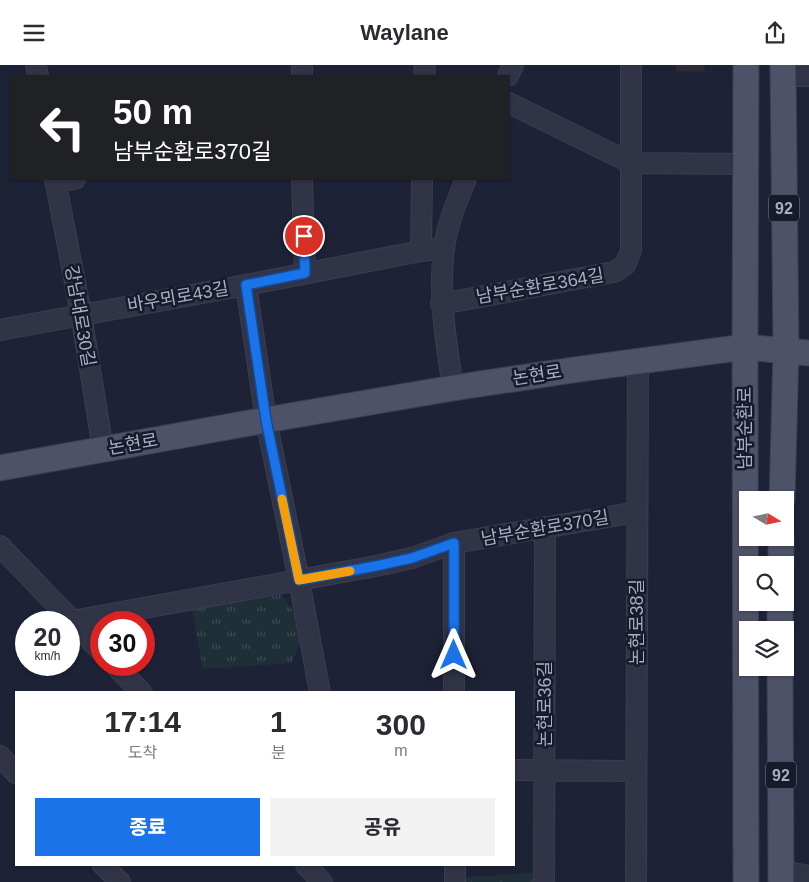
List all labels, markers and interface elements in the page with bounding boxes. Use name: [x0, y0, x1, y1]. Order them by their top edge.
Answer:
icon: menu: [20, 19, 48, 47]
icon: share: [761, 19, 789, 47]
text: Waylane: [360, 20, 449, 45]
text: 50 m: [113, 92, 193, 131]
icon: left: [30, 95, 95, 160]
text: 남부순환로370길: [113, 139, 271, 164]
road number: 92: [769, 195, 799, 221]
pin: [283, 215, 325, 257]
icon: arrive: [290, 222, 318, 250]
street label: 강남대로30길: [61, 264, 99, 368]
street label: 남부순환로364길: [475, 265, 605, 307]
street label: 바우뫼로43길: [126, 278, 230, 316]
street label: 논현로: [511, 361, 563, 389]
street label: 남부순환로: [735, 387, 755, 469]
street label: 논현로: [107, 430, 159, 458]
north arrow: [739, 491, 794, 546]
map controls: [739, 491, 794, 676]
street label: 남부순환로370길: [480, 507, 610, 549]
button: search: [739, 556, 794, 611]
street label: 논현로38길: [627, 579, 647, 665]
speed limit sign: 30: [90, 611, 155, 676]
button: layers: [739, 621, 794, 676]
text: 20: [34, 623, 61, 651]
position arrow: [427, 628, 479, 680]
text: km/h: [34, 649, 61, 663]
street label: 논현로36길: [535, 661, 555, 747]
text: 17:14: [104, 705, 181, 738]
text: 1: [270, 705, 287, 738]
text: 300: [376, 708, 426, 741]
text: m: [394, 742, 407, 759]
text: 도착: [128, 744, 157, 761]
text: 분: [271, 744, 286, 761]
road number: 92: [766, 761, 796, 789]
button: 종료: [35, 798, 260, 856]
button: 공유: [270, 798, 495, 856]

